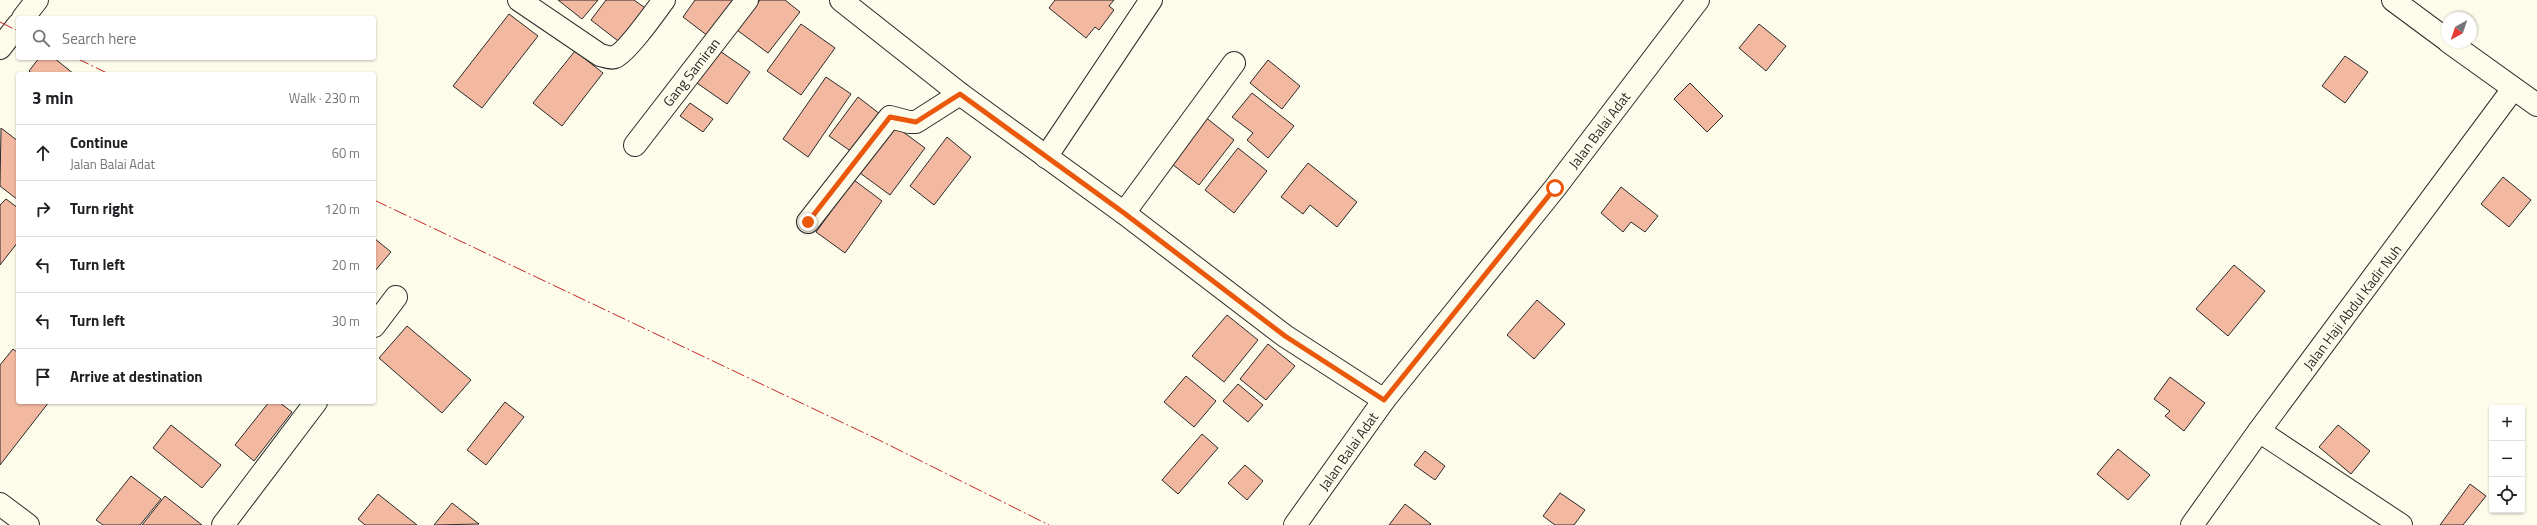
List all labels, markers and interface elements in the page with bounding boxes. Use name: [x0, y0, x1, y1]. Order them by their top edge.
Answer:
north arrow: [2441, 12, 2477, 48]
search box: [16, 16, 376, 60]
icon: search: [30, 27, 52, 49]
text: Search here: [62, 27, 136, 50]
street label: Gang Samiran: [657, 33, 725, 111]
text: 3 min: [32, 85, 73, 111]
street label: Jalan Balai Adat: [1563, 87, 1635, 173]
text: Walk · 230 m: [289, 88, 360, 108]
text: Continue: [70, 131, 128, 154]
icon: ahead: [32, 142, 54, 164]
text: 60 m: [332, 143, 360, 163]
text: Jalan Balai Adat: [70, 154, 155, 174]
route start: [1546, 179, 1564, 197]
text: Turn right: [70, 197, 134, 220]
icon: right: [32, 198, 54, 220]
text: 120 m: [324, 199, 360, 219]
route end: [799, 213, 817, 231]
street label: Jalan Haji Abdul Kadir Nuh: [2298, 240, 2406, 374]
text: Turn left: [70, 253, 125, 276]
icon: left: [32, 254, 54, 276]
text: 20 m: [332, 255, 360, 275]
text: Turn left: [70, 309, 125, 332]
icon: left: [32, 310, 54, 332]
text: 30 m: [332, 311, 360, 331]
text: Arrive at destination: [70, 365, 203, 388]
icon: arrive: [32, 366, 54, 388]
map controls: [2489, 405, 2525, 513]
button: +: [2489, 405, 2525, 441]
street label: Jalan Balai Adat: [1313, 407, 1383, 495]
button: −: [2489, 441, 2525, 477]
button: locate: [2489, 477, 2525, 513]

